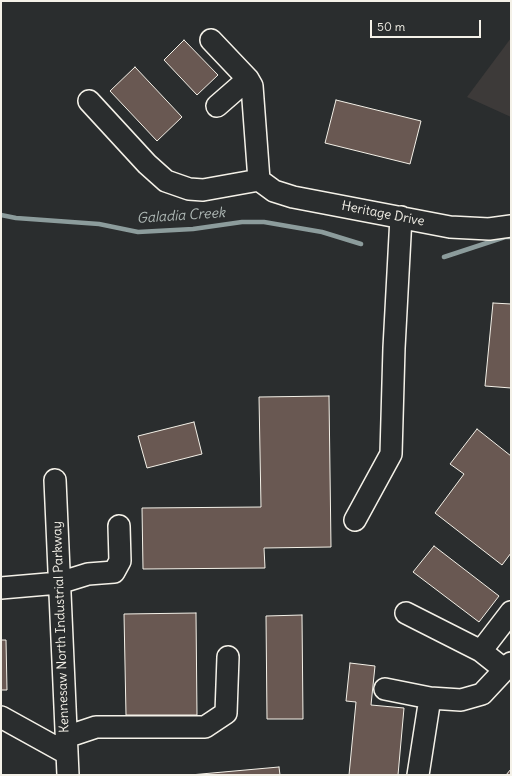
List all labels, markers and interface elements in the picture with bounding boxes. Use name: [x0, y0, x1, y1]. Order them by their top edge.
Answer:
scale bar: [372, 12, 483, 38]
text: 50 m: [377, 19, 405, 34]
street label: Heritage Drive: [340, 198, 426, 230]
water label: Galadia Creek: [136, 205, 226, 227]
street label: Kennesaw North Industrial Parkway: [50, 521, 72, 733]

